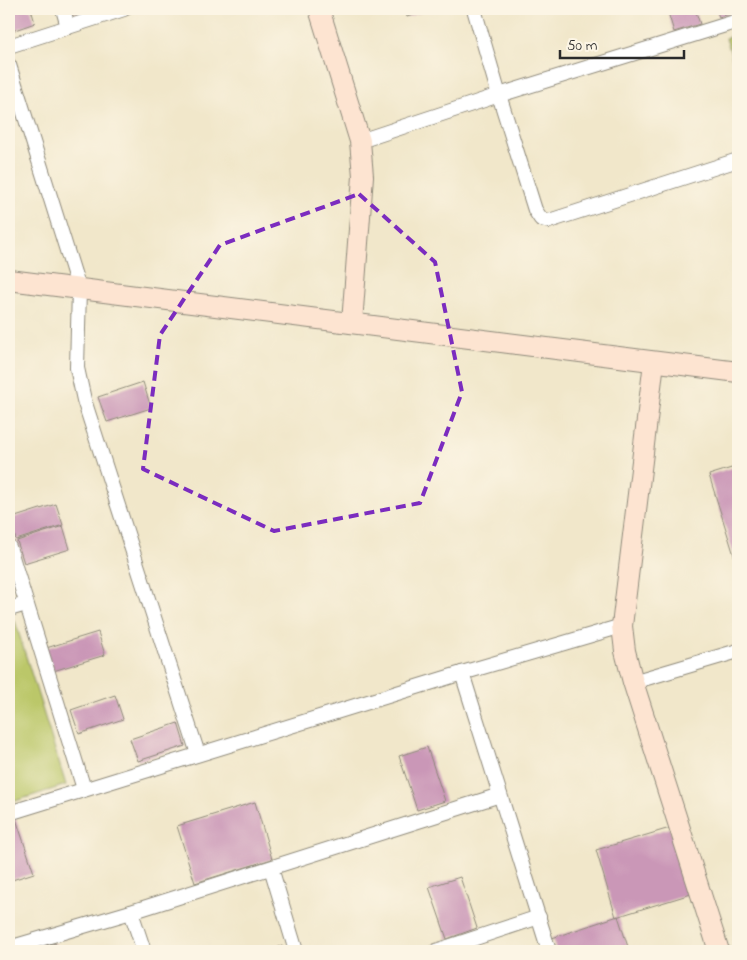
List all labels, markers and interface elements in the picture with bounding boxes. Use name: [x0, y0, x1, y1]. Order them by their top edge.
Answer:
scale bar: [560, 28, 683, 60]
text: 50 m: [567, 35, 598, 57]

